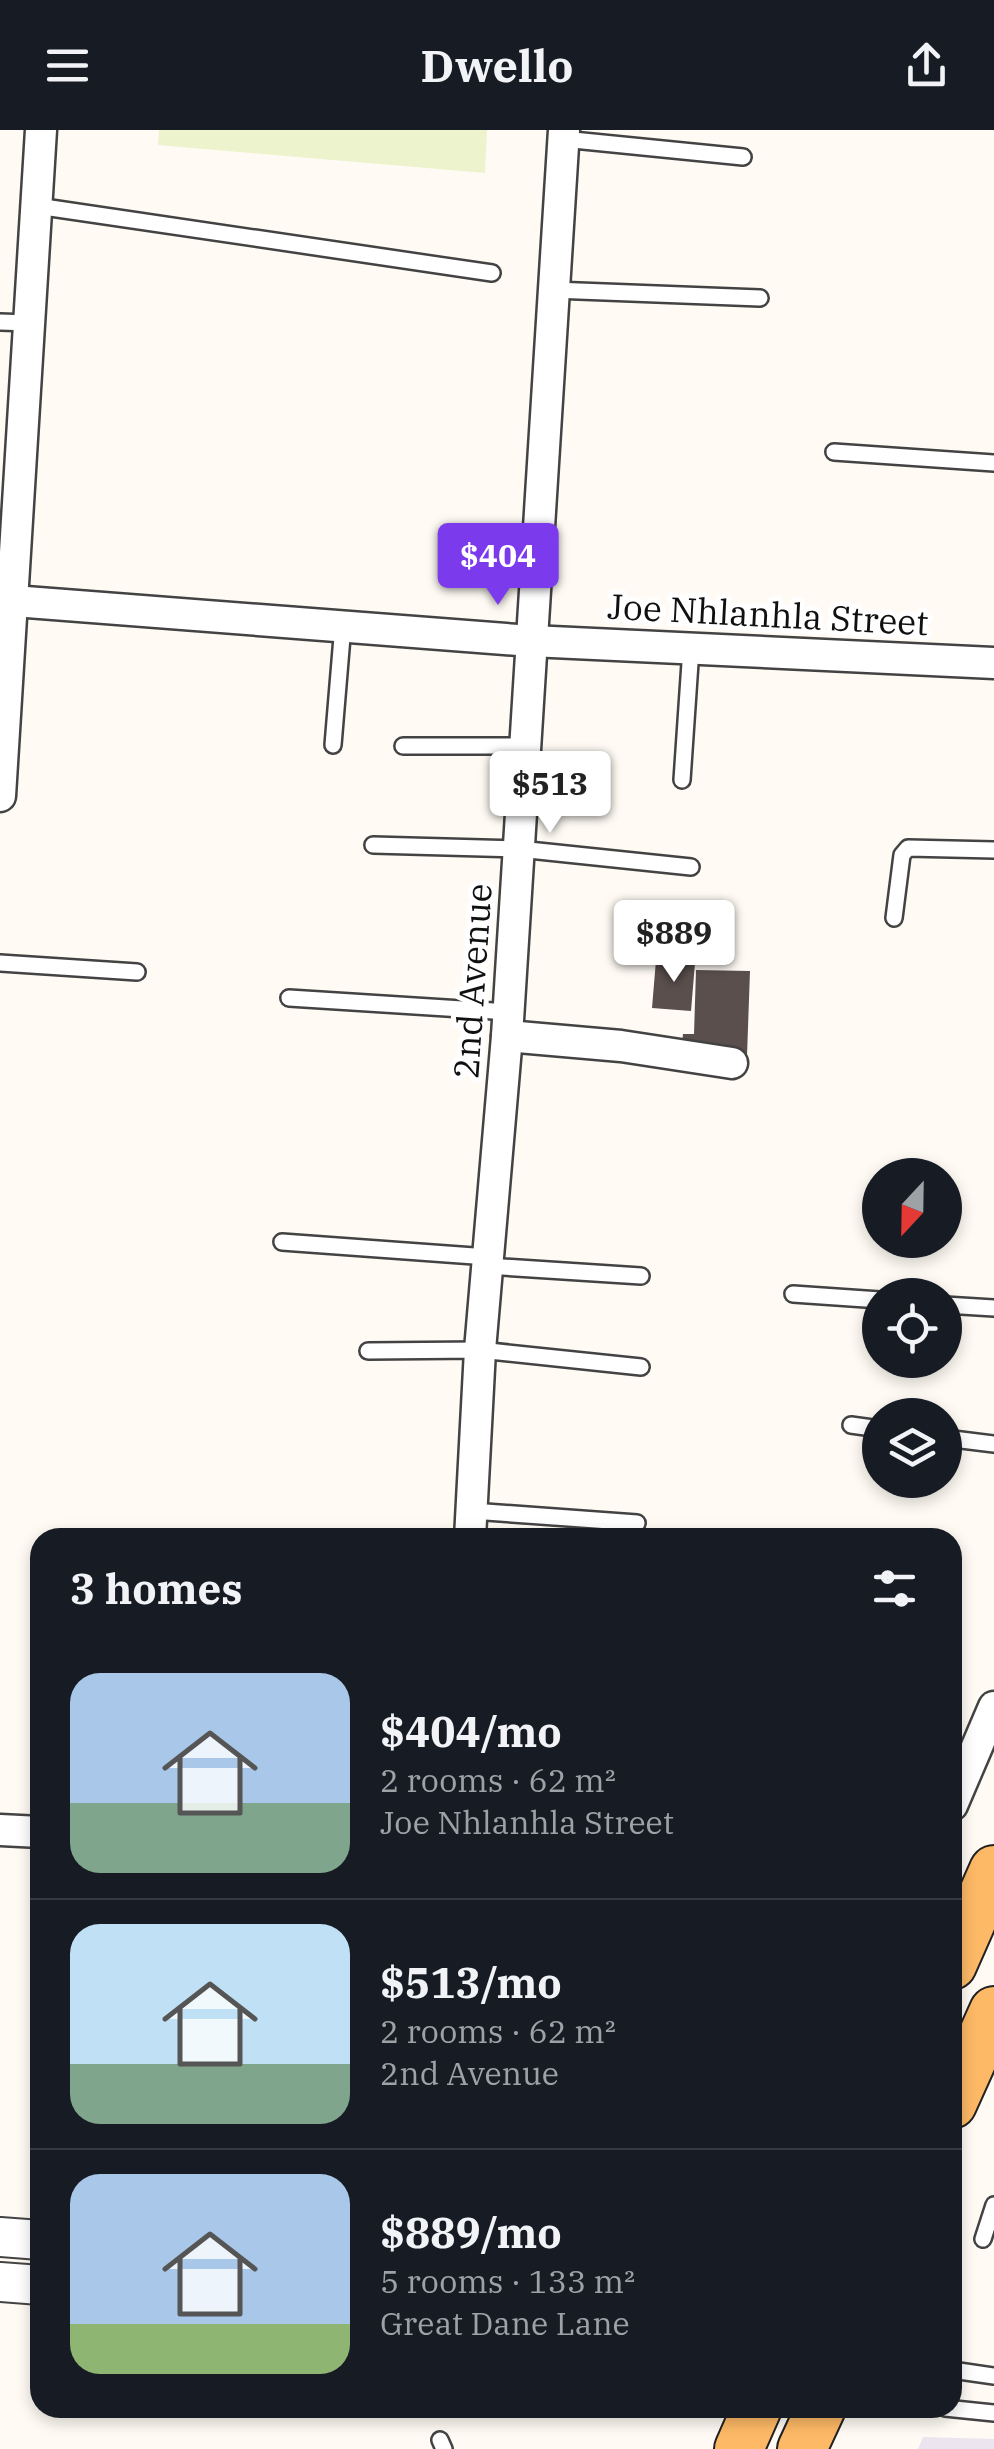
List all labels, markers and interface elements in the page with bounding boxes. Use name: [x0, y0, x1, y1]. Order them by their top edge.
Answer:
text: Dwello: [420, 36, 574, 94]
icon: menu: [40, 38, 95, 93]
icon: share: [899, 38, 954, 93]
pin: $404: [439, 523, 557, 608]
text: $404: [460, 534, 536, 576]
street label: Joe Nhlanhla Street: [606, 583, 930, 645]
pin: $513: [491, 751, 609, 836]
text: $513: [512, 762, 588, 804]
street label: 2nd Avenue: [442, 882, 502, 1080]
pin: $889: [615, 900, 733, 985]
text: $889: [636, 911, 712, 953]
north arrow: [862, 1158, 962, 1258]
map controls: [862, 1158, 962, 1498]
button: locate: [862, 1278, 962, 1378]
button: layers: [862, 1398, 962, 1498]
text: 3 homes: [70, 1561, 243, 1616]
icon: filters: [867, 1561, 922, 1616]
text: $404/mo: [380, 1704, 562, 1759]
icon: home: [150, 1713, 270, 1833]
text: 2 rooms · 62 m²: [380, 1759, 616, 1801]
text: Joe Nhlanhla Street: [380, 1801, 674, 1843]
text: $513/mo: [380, 1955, 562, 2010]
icon: home: [150, 1964, 270, 2084]
text: 2 rooms · 62 m²: [380, 2010, 616, 2052]
text: 2nd Avenue: [380, 2052, 559, 2094]
text: $889/mo: [380, 2205, 562, 2260]
icon: home: [150, 2214, 270, 2334]
text: 5 rooms · 133 m²: [380, 2260, 635, 2302]
text: Great Dane Lane: [380, 2302, 630, 2344]

